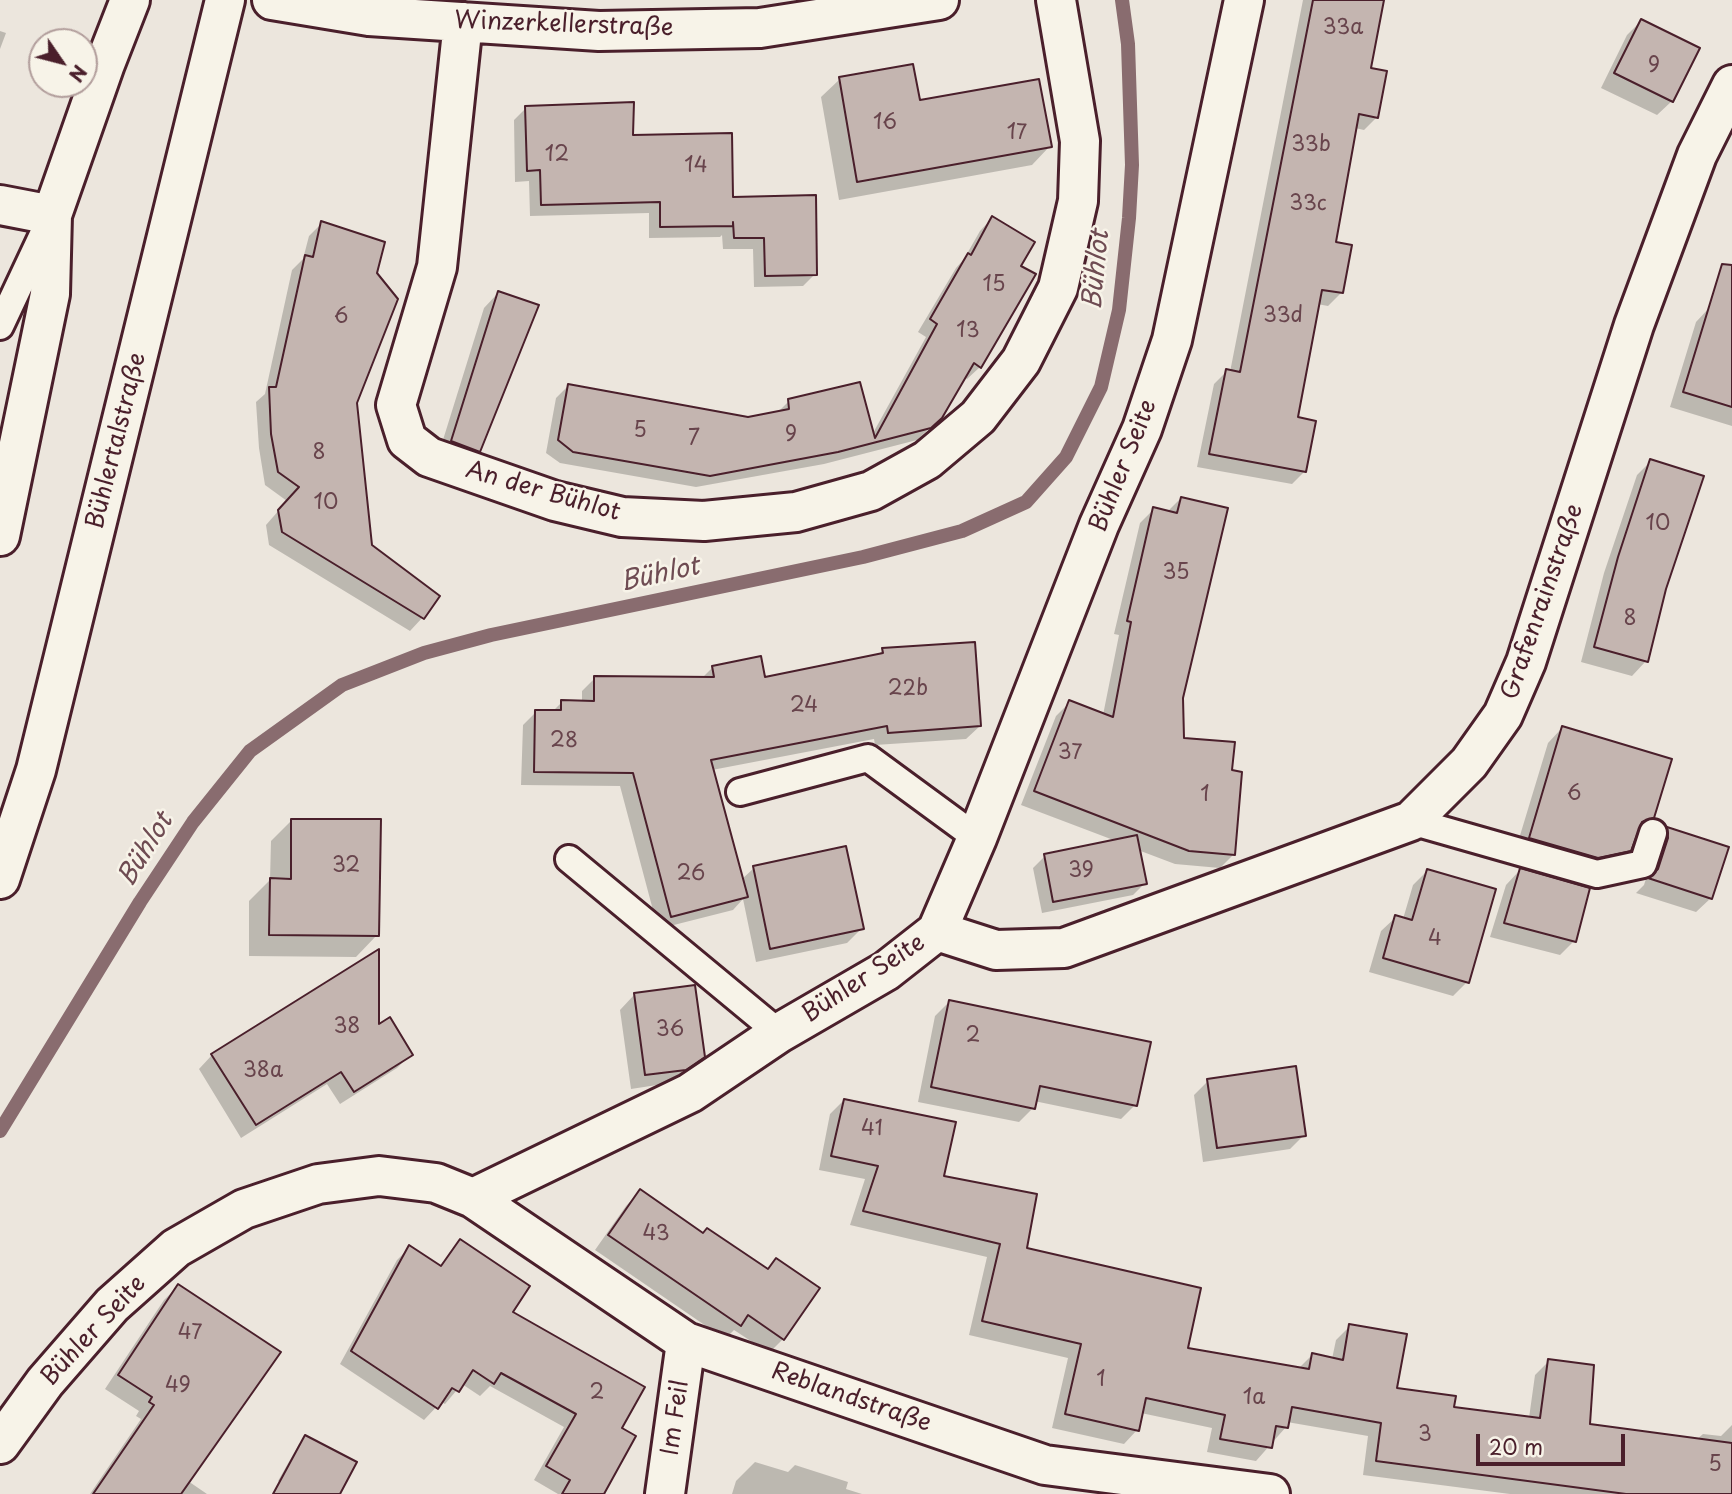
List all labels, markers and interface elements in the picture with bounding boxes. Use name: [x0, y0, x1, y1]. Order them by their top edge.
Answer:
street label: Winzerkellerstraße: [454, 7, 674, 43]
house number: 33a: [1323, 15, 1363, 41]
north arrow: [28, 28, 98, 98]
house number: 9: [1648, 53, 1660, 79]
text: N: [63, 60, 94, 88]
house number: 16: [873, 110, 897, 136]
house number: 17: [1007, 120, 1027, 146]
house number: 33b: [1291, 132, 1331, 158]
house number: 12: [545, 142, 569, 168]
house number: 14: [684, 153, 708, 179]
house number: 33c: [1289, 191, 1327, 217]
water label: Bühlot: [1077, 229, 1117, 311]
house number: 15: [983, 272, 1005, 298]
house number: 33d: [1263, 303, 1303, 329]
house number: 6: [334, 304, 348, 330]
house number: 13: [956, 318, 980, 344]
street label: Bühlertalstraße: [81, 350, 153, 532]
street label: Bühler Seite: [1084, 396, 1164, 536]
house number: 5: [633, 418, 647, 444]
house number: 9: [785, 422, 797, 448]
house number: 7: [688, 426, 700, 452]
house number: 8: [312, 440, 326, 466]
street label: An der Bühlot: [462, 456, 624, 528]
house number: 10: [314, 490, 338, 516]
street label: Grafenrainstraße: [1496, 500, 1590, 704]
house number: 10: [1646, 511, 1670, 537]
water label: Bühlot: [618, 551, 702, 599]
house number: 35: [1163, 560, 1189, 586]
house number: 8: [1623, 606, 1637, 632]
house number: 22b: [888, 676, 928, 702]
house number: 24: [790, 693, 818, 719]
house number: 28: [550, 728, 578, 754]
house number: 37: [1058, 740, 1082, 766]
house number: 6: [1567, 781, 1581, 807]
house number: 1: [1200, 782, 1210, 808]
water label: Bühlot: [112, 808, 180, 892]
house number: 32: [332, 853, 360, 879]
house number: 39: [1068, 858, 1094, 884]
house number: 26: [677, 861, 705, 887]
house number: 4: [1428, 926, 1442, 952]
street label: Bühler Seite: [797, 929, 931, 1029]
house number: 38: [334, 1014, 360, 1040]
house number: 36: [656, 1017, 684, 1043]
house number: 2: [966, 1023, 980, 1049]
house number: 38a: [243, 1058, 283, 1084]
house number: 41: [861, 1116, 883, 1142]
house number: 43: [642, 1221, 670, 1247]
street label: Bühler Seite: [36, 1270, 152, 1392]
house number: 47: [178, 1320, 202, 1346]
street label: Reblandstraße: [767, 1357, 935, 1439]
house number: 1: [1096, 1367, 1106, 1393]
house number: 49: [165, 1373, 191, 1399]
street label: Im Feil: [656, 1378, 696, 1458]
house number: 2: [590, 1380, 604, 1406]
house number: 1a: [1243, 1385, 1265, 1411]
scale bar: [1480, 1420, 1629, 1464]
house number: 3: [1418, 1422, 1432, 1448]
text: 20 m: [1489, 1430, 1543, 1462]
house number: 5: [1708, 1452, 1722, 1478]

